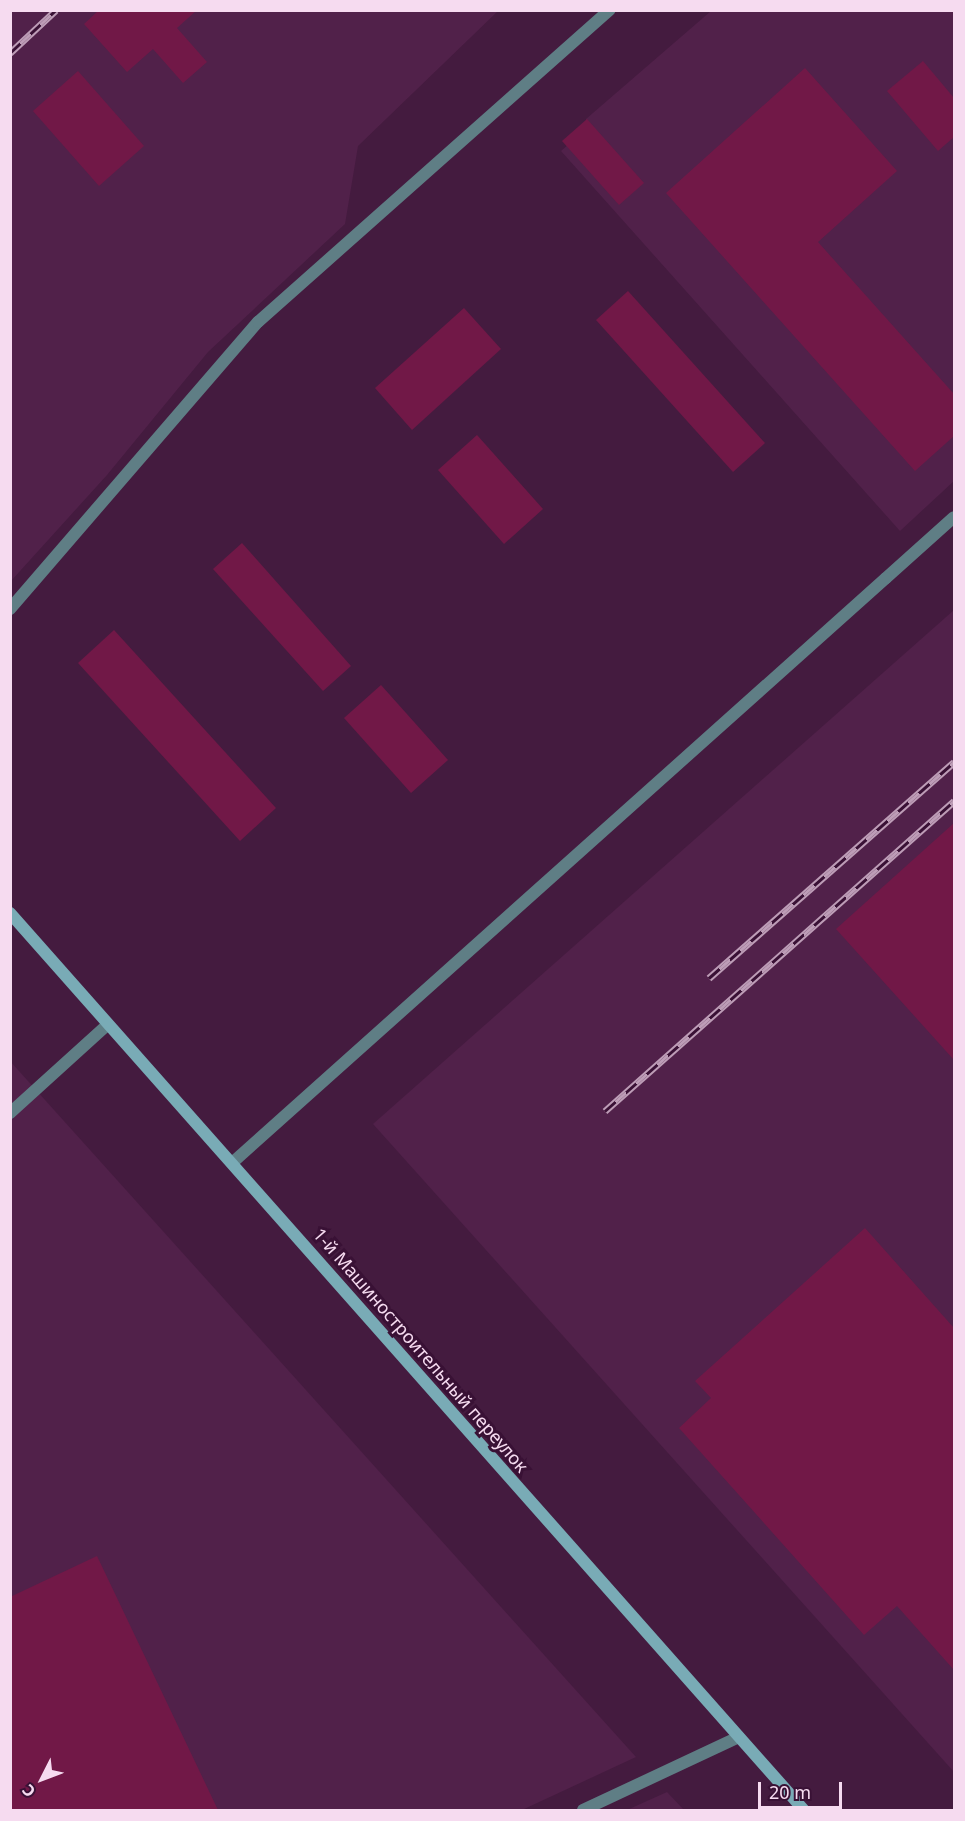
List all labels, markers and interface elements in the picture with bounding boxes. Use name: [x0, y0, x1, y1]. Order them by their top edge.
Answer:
street label: 1-й Машиностроительный переулок: [309, 1223, 533, 1477]
north arrow: [12, 1749, 72, 1809]
scale bar: [761, 1770, 845, 1808]
text: С: [17, 1780, 40, 1802]
text: 20 m: [769, 1780, 811, 1804]

